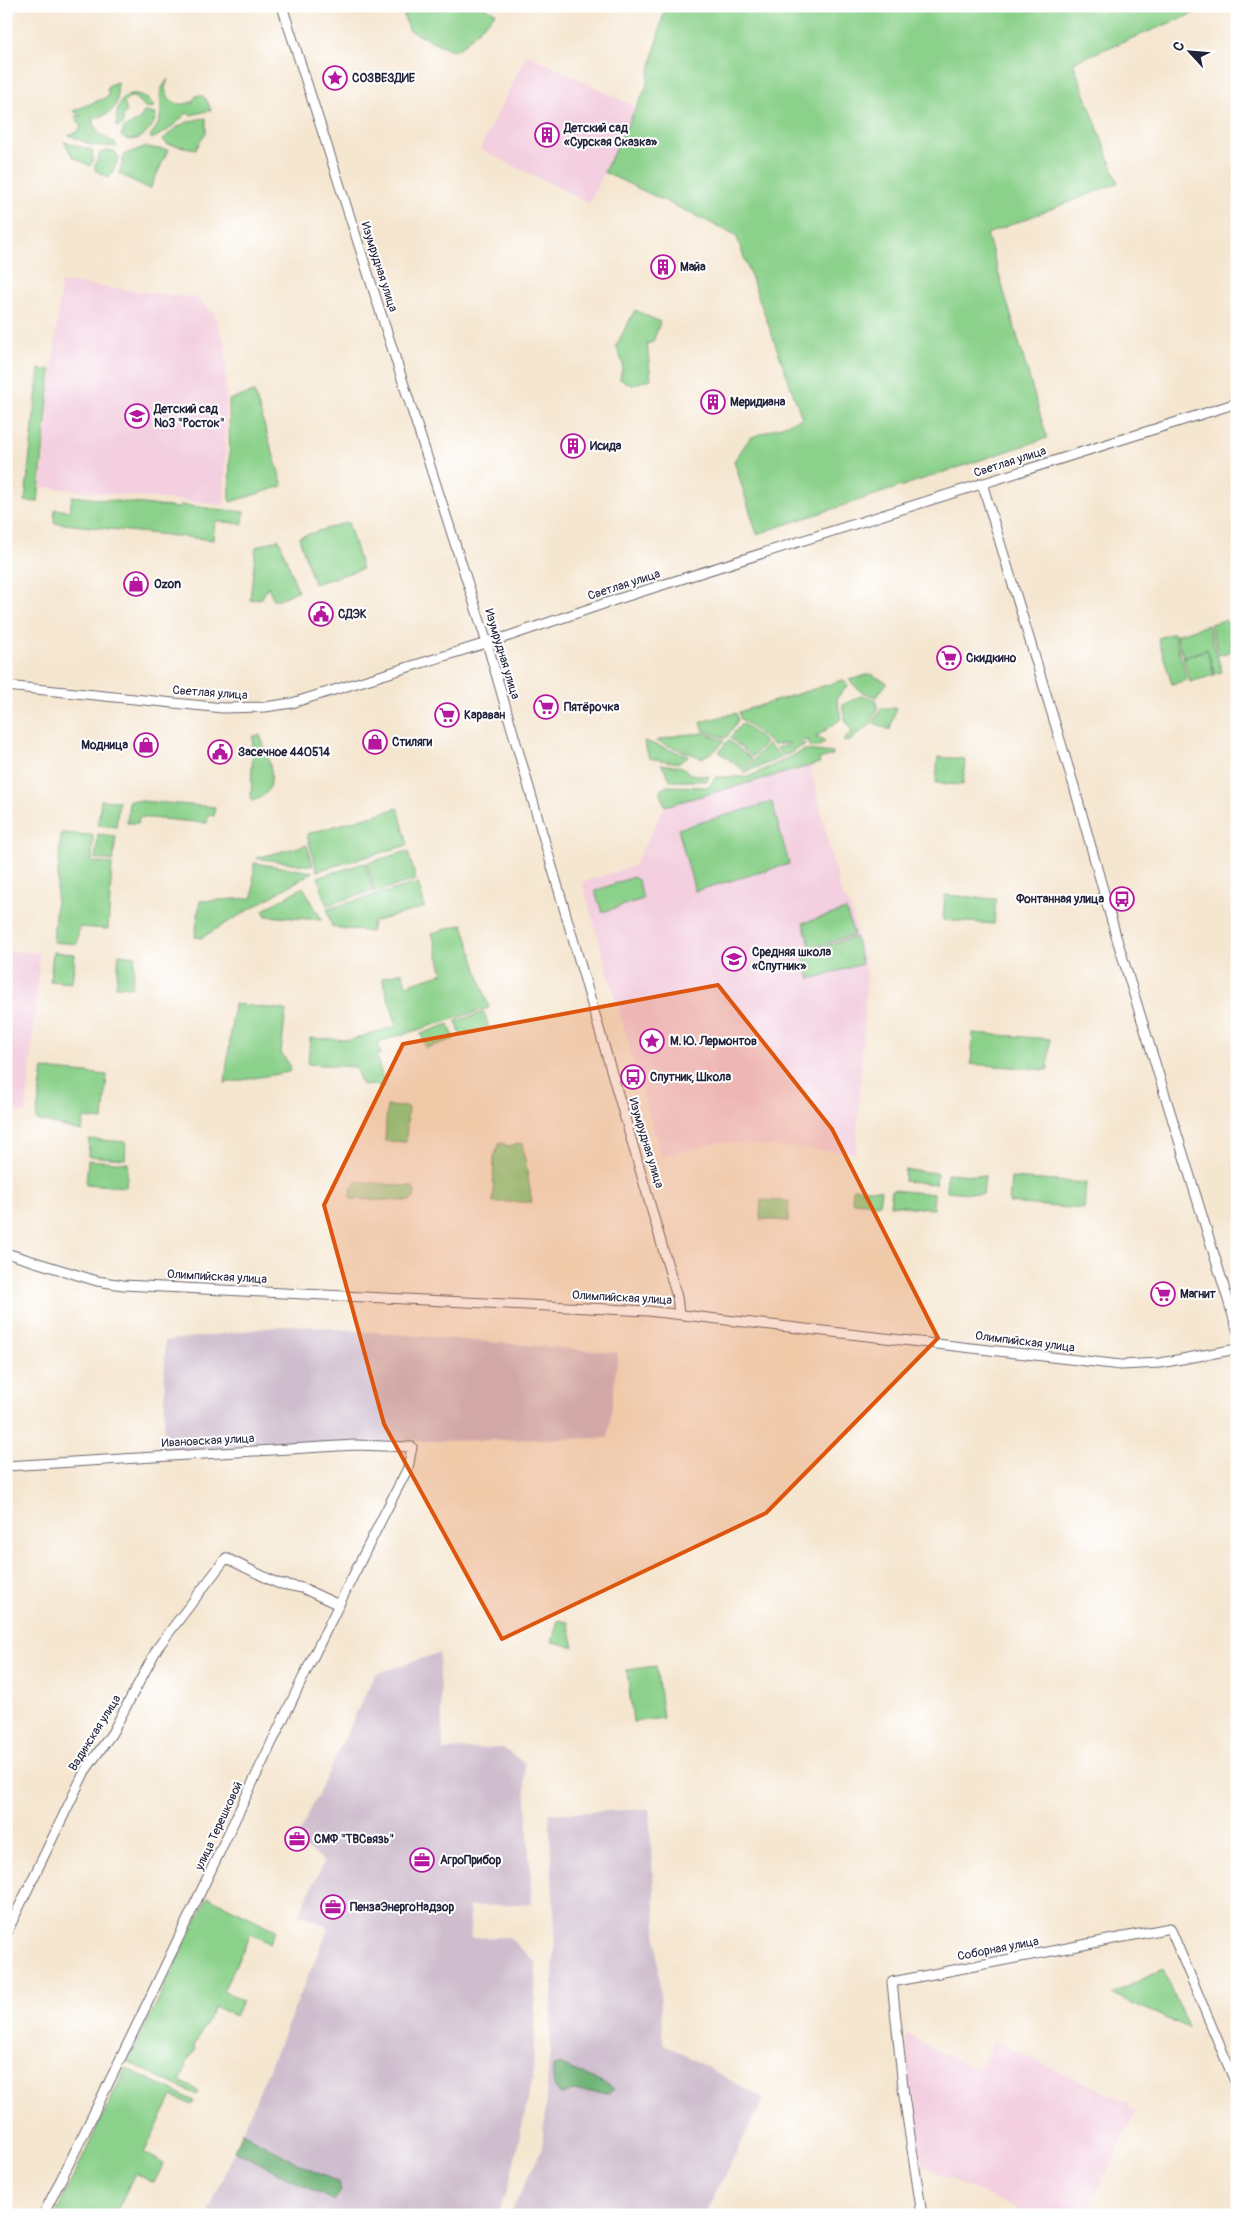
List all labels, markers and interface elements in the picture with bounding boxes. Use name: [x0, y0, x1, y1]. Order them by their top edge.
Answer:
north arrow: [1166, 28, 1216, 78]
text: С: [1169, 39, 1188, 54]
place icon: СОЗВЕЗДИЕ: [322, 65, 348, 91]
place label: СОЗВЕЗДИЕ: [352, 71, 416, 86]
place label: Детский сад «Сурская Сказка»: [563, 121, 658, 150]
building icon: Детский сад «Сурская Сказка»: [534, 122, 560, 148]
street label: Изумрудная улица: [357, 220, 401, 314]
building icon: Майа: [650, 254, 676, 280]
place label: Майа: [680, 260, 706, 275]
building icon: Меридиана: [700, 389, 726, 415]
place label: Меридиана: [730, 395, 786, 410]
place label: Детский сад №3 "Росток": [153, 402, 225, 431]
school or university icon: Детский сад №3 "Росток": [124, 403, 150, 429]
building icon: Исида: [560, 433, 586, 459]
place label: Исида: [590, 439, 622, 454]
street label: Светлая улица: [972, 443, 1048, 481]
street label: Светлая улица: [586, 566, 662, 604]
shop icon: Ozon: [123, 571, 149, 597]
place label: Ozon: [154, 577, 181, 592]
public building icon: СДЭК: [308, 601, 334, 627]
place label: СДЭК: [338, 607, 367, 622]
street label: Изумрудная улица: [481, 607, 523, 701]
supermarket icon: Скидкино: [936, 645, 962, 671]
place label: Скидкино: [966, 651, 1017, 666]
street label: Светлая улица: [172, 683, 248, 703]
supermarket icon: Пятёрочка: [533, 694, 559, 720]
place label: Пятёрочка: [564, 700, 620, 715]
supermarket icon: Караван: [434, 702, 460, 728]
place label: Караван: [464, 708, 505, 723]
shop icon: Стиляги: [362, 729, 388, 755]
shop icon: Модница: [133, 732, 159, 758]
place label: Стиляги: [392, 735, 433, 750]
place label: Модница: [81, 738, 128, 753]
public building icon: Засечное 440514: [207, 739, 233, 765]
place label: Засечное 440514: [238, 745, 330, 760]
bus stop icon: Фонтанная улица: [1109, 886, 1135, 912]
place label: Фонтанная улица: [1015, 892, 1104, 907]
place label: Средняя школа «Спутник»: [751, 945, 832, 974]
school or university icon: Средняя школа «Спутник»: [721, 946, 747, 972]
place icon: М. Ю. Лермонтов: [639, 1028, 665, 1054]
place label: М. Ю. Лермонтов: [670, 1034, 757, 1049]
bus stop icon: Спутник, Школа: [620, 1064, 646, 1090]
place label: Спутник, Школа: [650, 1070, 731, 1085]
street label: Изумрудная улица: [625, 1096, 667, 1190]
street label: Олимпийская улица: [166, 1267, 268, 1287]
supermarket icon: Магнит: [1150, 1281, 1176, 1307]
place label: Магнит: [1180, 1287, 1217, 1302]
street label: Олимпийская улица: [571, 1288, 673, 1308]
street label: Олимпийская улица: [974, 1328, 1076, 1356]
street label: Ивановская улица: [161, 1431, 255, 1451]
street label: Вадинская улица: [66, 1692, 125, 1774]
street label: улица Терешковой: [192, 1779, 246, 1874]
office icon: СМФ "ТВСвязь": [284, 1826, 310, 1852]
place label: СМФ "ТВСвязь": [314, 1832, 394, 1847]
office icon: АгроПрибор: [409, 1847, 435, 1873]
place label: АгроПрибор: [440, 1853, 502, 1868]
office icon: ПензаЭнергоНадзор: [320, 1894, 346, 1920]
place label: ПензаЭнергоНадзор: [350, 1900, 454, 1915]
street label: Соборная улица: [956, 1934, 1040, 1964]

